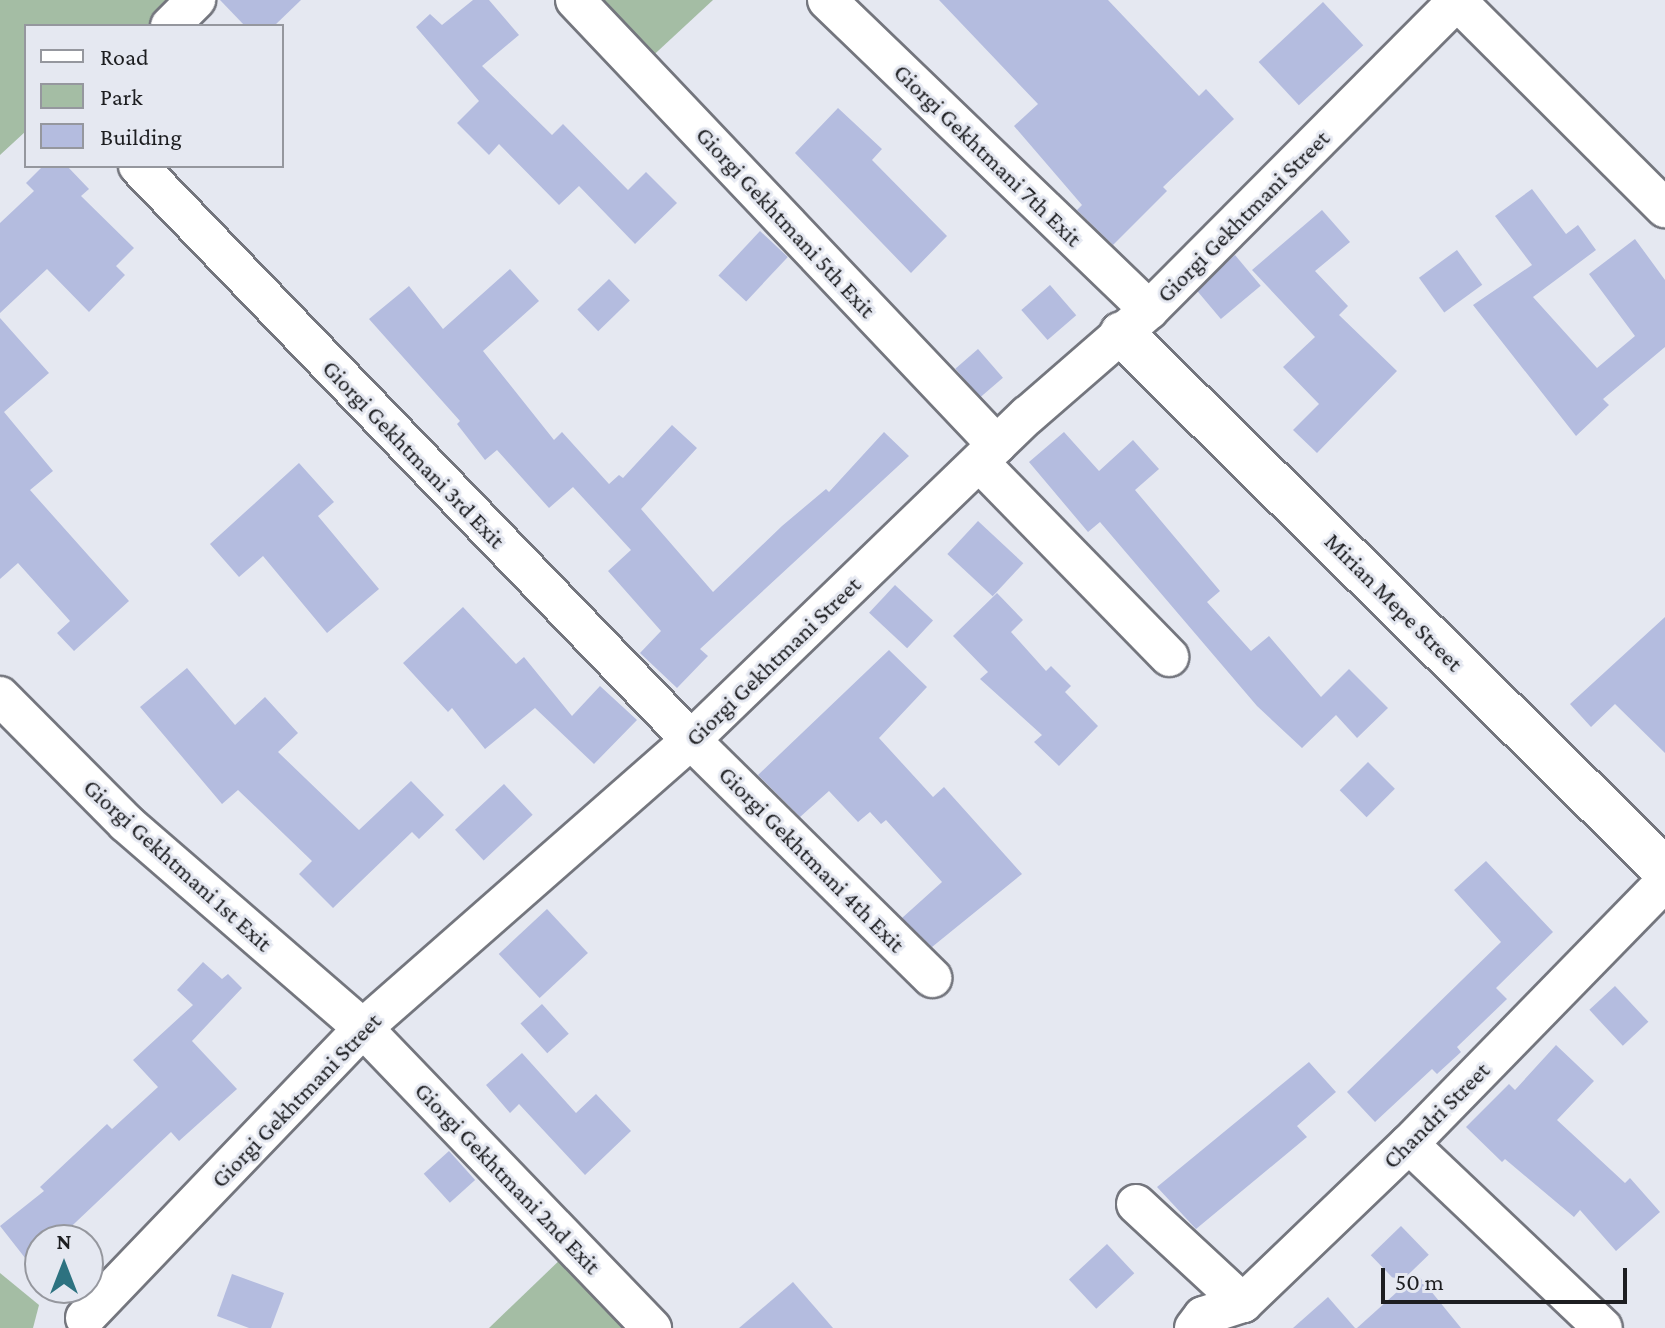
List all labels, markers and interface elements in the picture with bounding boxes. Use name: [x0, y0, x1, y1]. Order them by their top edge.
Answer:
legend: [24, 24, 284, 168]
text: Road: [100, 43, 149, 70]
street label: Giorgi Gekhtmani 7th Exit: [888, 58, 1088, 252]
text: Park: [100, 83, 143, 110]
street label: Giorgi Gekhtmani 5th Exit: [690, 121, 882, 323]
text: Building: [100, 123, 182, 150]
street label: Giorgi Gekhtmani Street: [1151, 124, 1335, 308]
street label: Giorgi Gekhtmani 3rd Exit: [317, 354, 511, 554]
street label: Mirian Mepe Street: [1319, 527, 1469, 677]
street label: Giorgi Gekhtmani Street: [679, 570, 867, 752]
street label: Giorgi Gekhtmani 4th Exit: [713, 760, 911, 958]
street label: Giorgi Gekhtmani 1st Exit: [78, 773, 278, 957]
street label: Giorgi Gekhtmani Street: [205, 1006, 387, 1194]
street label: Chandri Street: [1377, 1056, 1495, 1174]
street label: Giorgi Gekhtmani 2nd Exit: [409, 1076, 607, 1280]
north arrow: [24, 1224, 104, 1304]
text: N: [57, 1229, 72, 1254]
scale bar: [1385, 1252, 1631, 1302]
text: 50 m: [1395, 1268, 1444, 1295]

